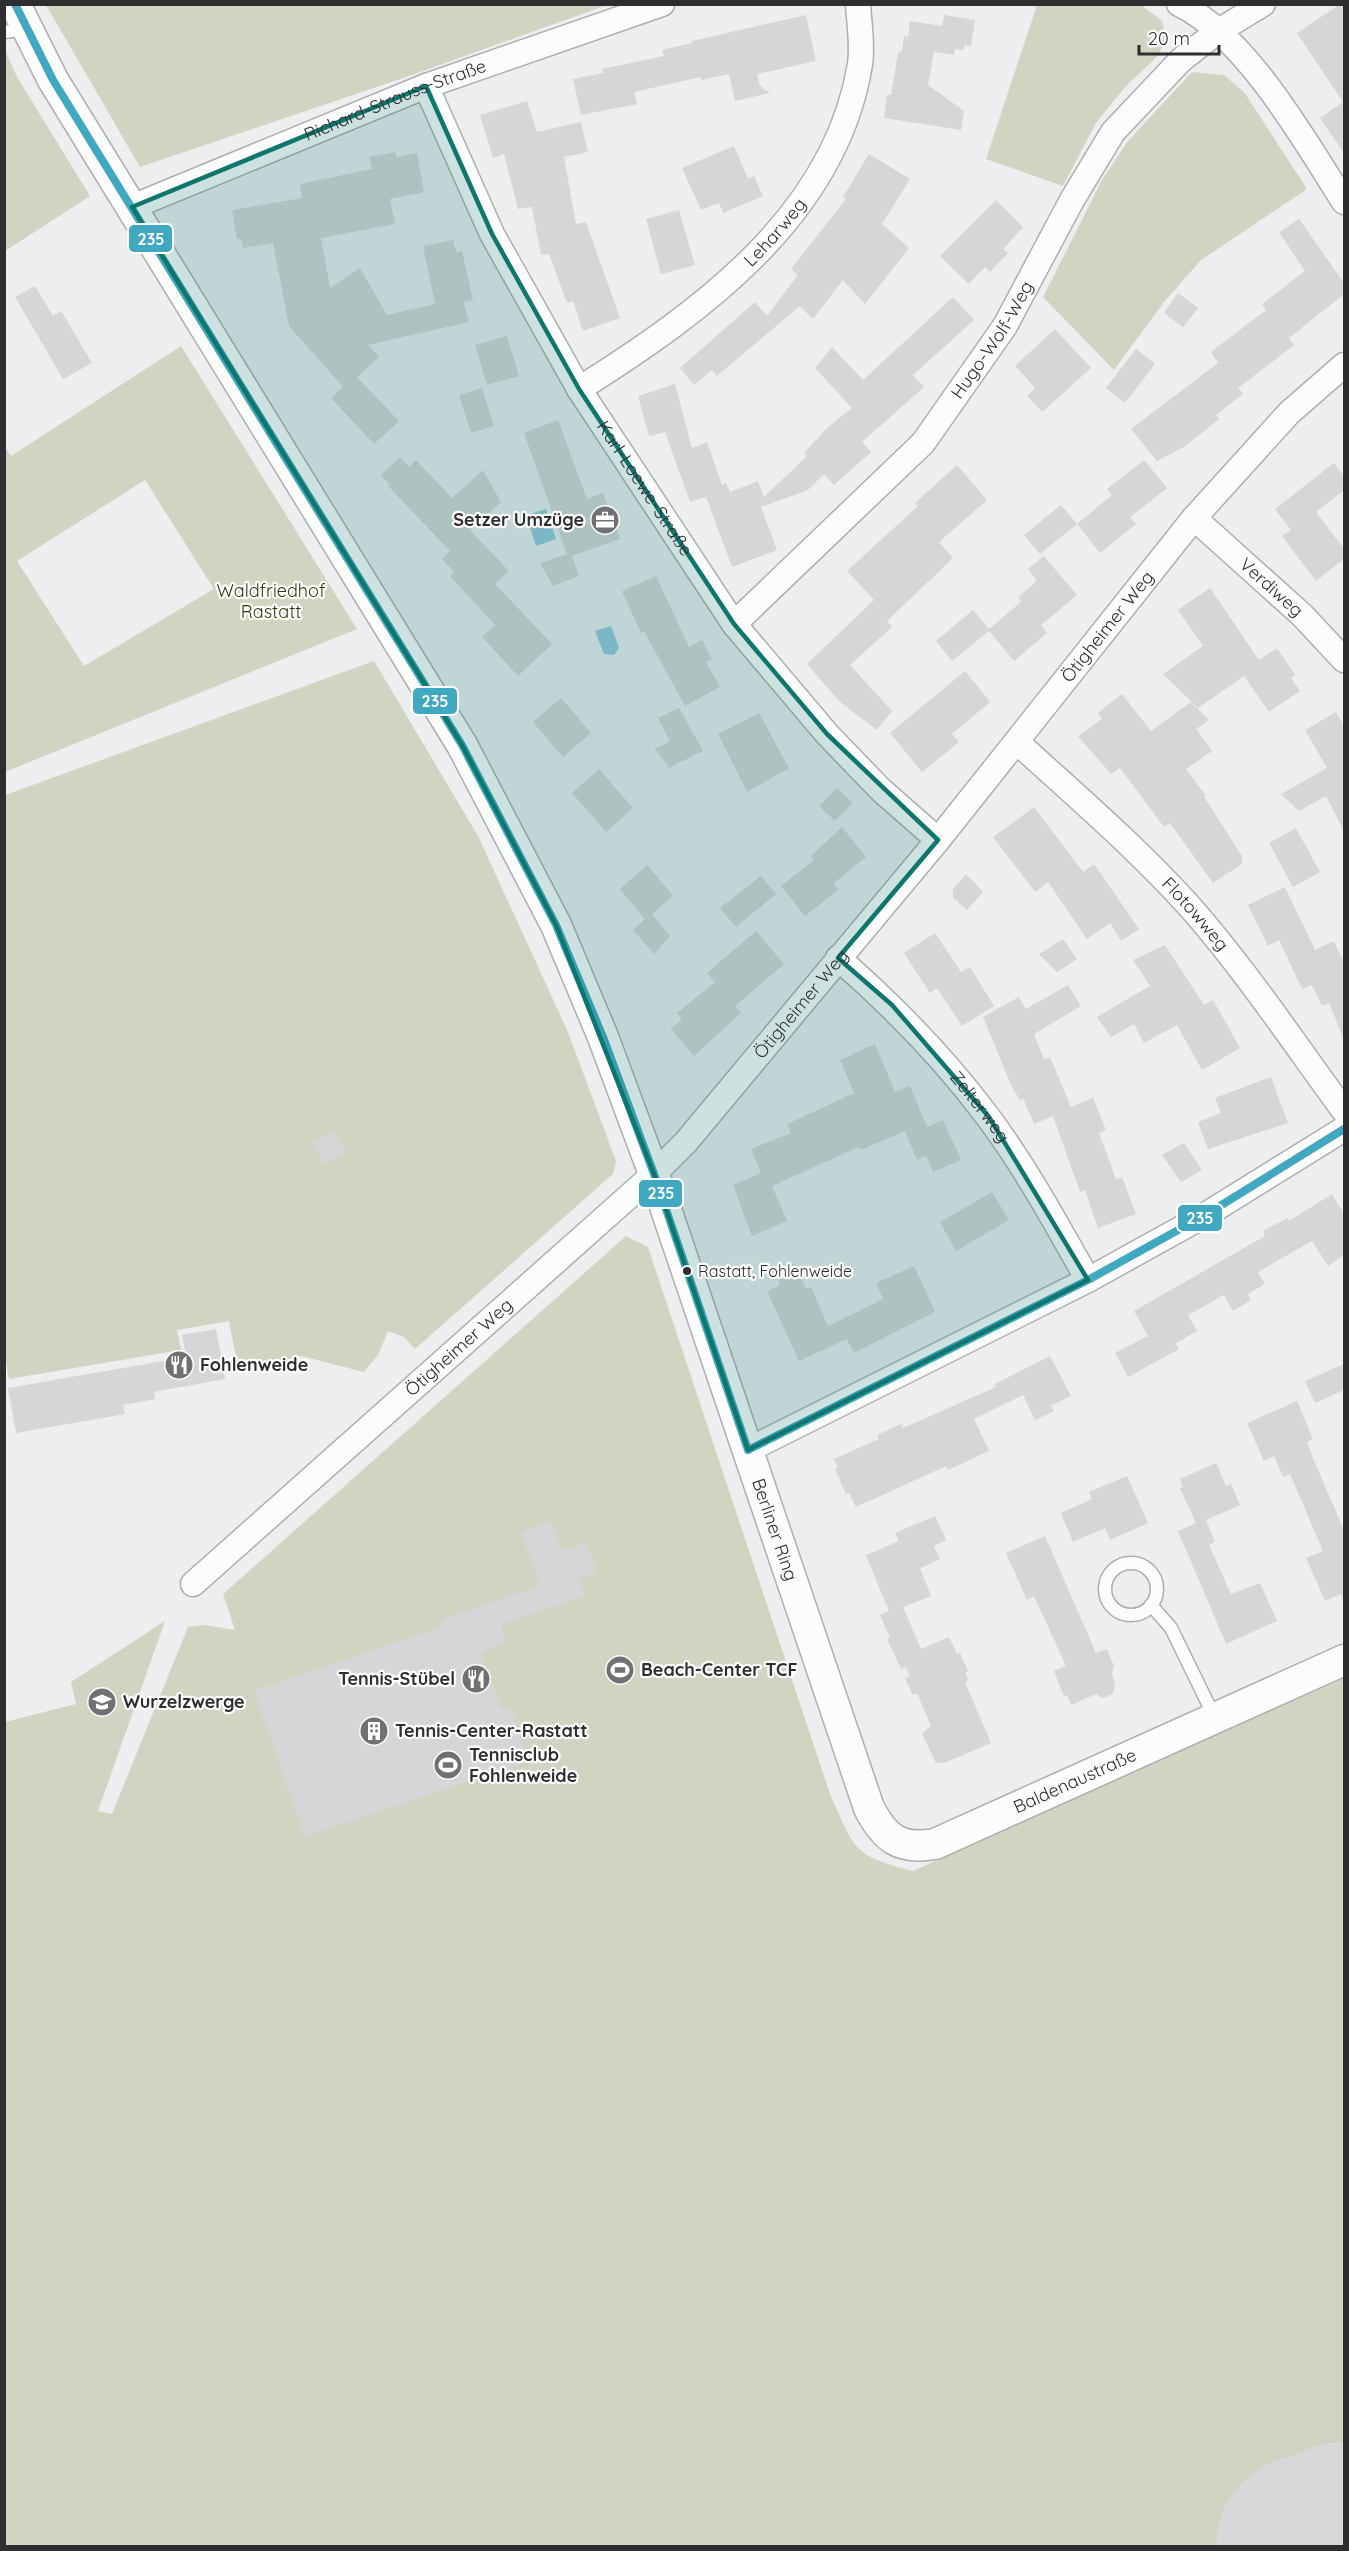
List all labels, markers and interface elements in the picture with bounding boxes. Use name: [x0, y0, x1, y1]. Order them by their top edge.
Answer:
scale bar: [1139, 18, 1218, 56]
text: 20 m: [1148, 27, 1190, 50]
street label: Richard-Strauss-Straße: [300, 54, 489, 146]
street label: Leharweg: [739, 193, 811, 271]
line badge: 235: [128, 224, 173, 253]
text: 235: [138, 229, 164, 249]
street label: Hugo-Wolf-Weg: [946, 277, 1038, 403]
street label: Karl-Loewe-Straße: [592, 416, 698, 560]
office icon: Setzer Umzüge: [589, 504, 621, 536]
place label: Setzer Umzüge: [453, 508, 584, 531]
street label: Verdiweg: [1235, 553, 1308, 622]
street label: Ötigheimer Weg: [1056, 566, 1159, 687]
park label: Waldfriedhof Rastatt: [217, 579, 326, 623]
line badge: 235: [412, 687, 458, 715]
text: 235: [422, 691, 448, 711]
street label: Flotowweg: [1157, 872, 1234, 955]
street label: Ötigheimer Weg: [748, 944, 853, 1063]
street label: Zelterweg: [945, 1066, 1015, 1147]
line badge: 235: [638, 1179, 683, 1208]
text: 235: [648, 1183, 674, 1203]
line badge: 235: [1177, 1204, 1223, 1232]
text: 235: [1187, 1208, 1213, 1228]
place label: Rastatt, Fohlenweide: [698, 1261, 852, 1281]
marker: Rastatt, Fohlenweide: [681, 1265, 693, 1277]
street label: Ötigheimer Weg: [400, 1293, 517, 1401]
restaurant icon: Fohlenweide: [163, 1349, 195, 1381]
place label: Fohlenweide: [200, 1353, 308, 1376]
street label: Berliner Ring: [747, 1475, 803, 1584]
sports icon: Beach-Center TCF: [604, 1654, 636, 1686]
place label: Beach-Center TCF: [641, 1658, 798, 1681]
restaurant icon: Tennis-Stübel: [460, 1663, 492, 1695]
place label: Tennis-Stübel: [338, 1667, 455, 1690]
school or university icon: Wurzelzwerge: [86, 1686, 118, 1718]
place label: Wurzelzwerge: [123, 1690, 245, 1713]
building icon: Tennis-Center-Rastatt: [358, 1715, 390, 1747]
place label: Tennis-Center-Rastatt: [395, 1719, 588, 1742]
place label: Tennisclub Fohlenweide: [469, 1743, 577, 1787]
street label: Baldenaustraße: [1010, 1743, 1140, 1818]
sports icon: Tennisclub Fohlenweide: [432, 1749, 464, 1781]

